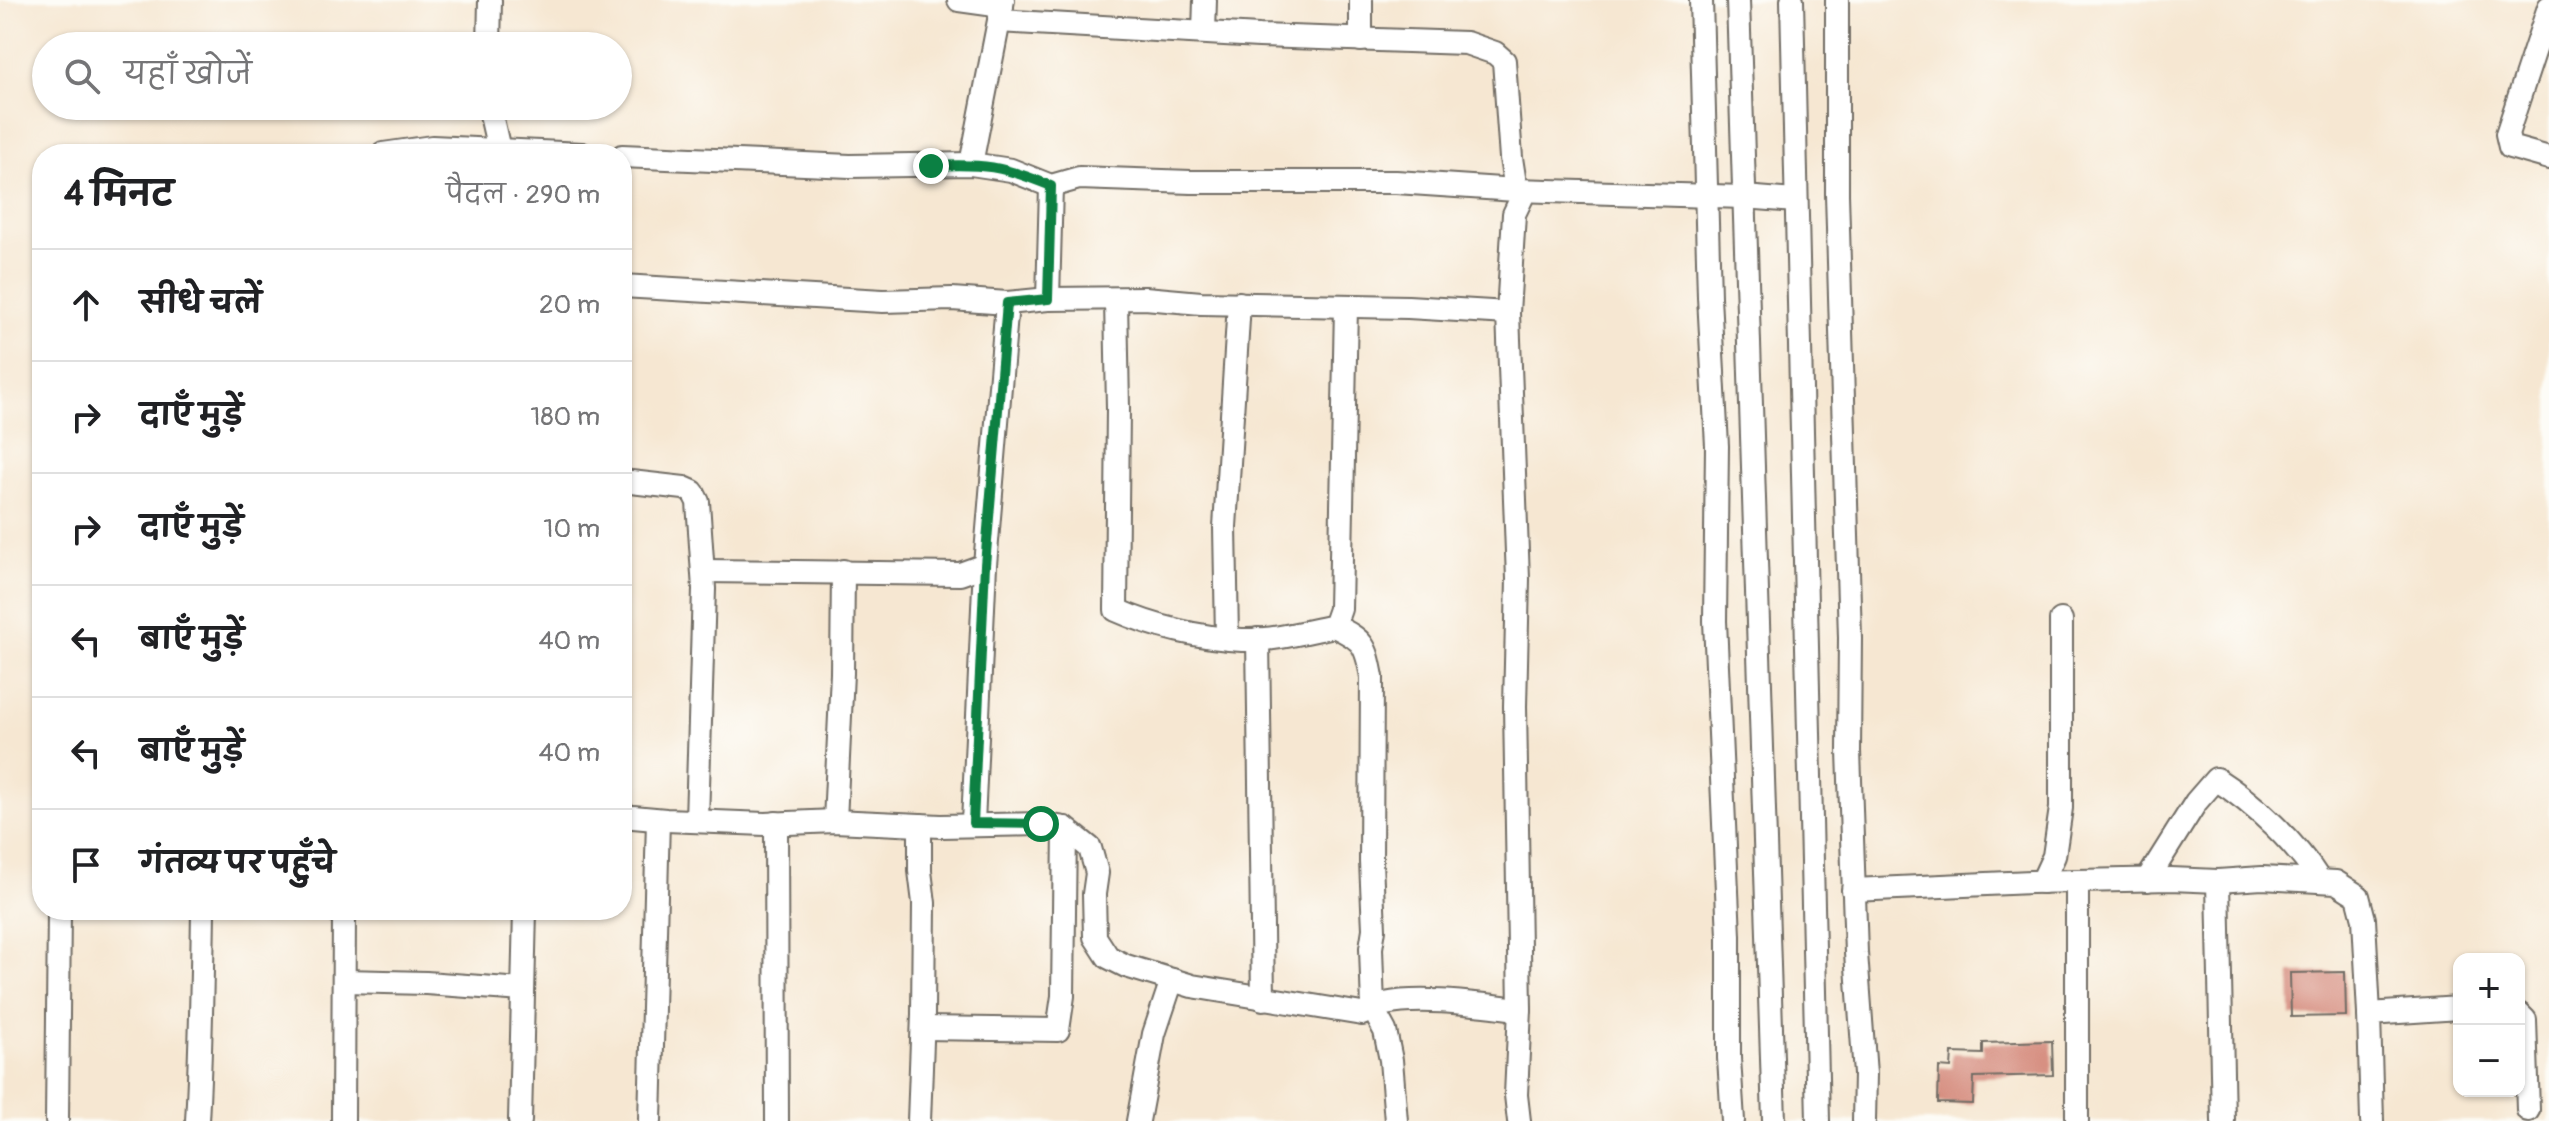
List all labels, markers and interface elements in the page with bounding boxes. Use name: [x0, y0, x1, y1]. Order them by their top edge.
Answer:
search box: [32, 32, 632, 120]
icon: search: [60, 54, 104, 98]
text: यहाँ खोजें: [124, 56, 252, 93]
route end: [913, 148, 949, 184]
text: 4 मिनट: [64, 173, 174, 216]
text: पैदल · 290 m: [446, 179, 600, 211]
icon: ahead: [64, 283, 108, 327]
text: सीधे चलें: [140, 285, 262, 322]
text: 20 m: [539, 289, 600, 321]
icon: right: [64, 395, 108, 439]
text: दाएँ मुड़ें: [140, 397, 243, 434]
text: 180 m: [530, 401, 600, 433]
icon: right: [64, 507, 108, 551]
text: दाएँ मुड़ें: [140, 509, 243, 546]
text: 10 m: [543, 513, 600, 545]
icon: left: [64, 619, 108, 663]
text: बाएँ मुड़ें: [140, 621, 244, 658]
text: 40 m: [538, 625, 600, 657]
icon: left: [64, 731, 108, 775]
text: बाएँ मुड़ें: [140, 733, 244, 770]
text: 40 m: [538, 737, 600, 769]
route start: [1023, 806, 1059, 842]
icon: arrive: [64, 843, 108, 887]
text: गंतव्य पर पहुँचे: [140, 845, 335, 882]
map controls: [2453, 953, 2525, 1097]
button: +: [2453, 953, 2525, 1025]
button: −: [2453, 1025, 2525, 1097]

